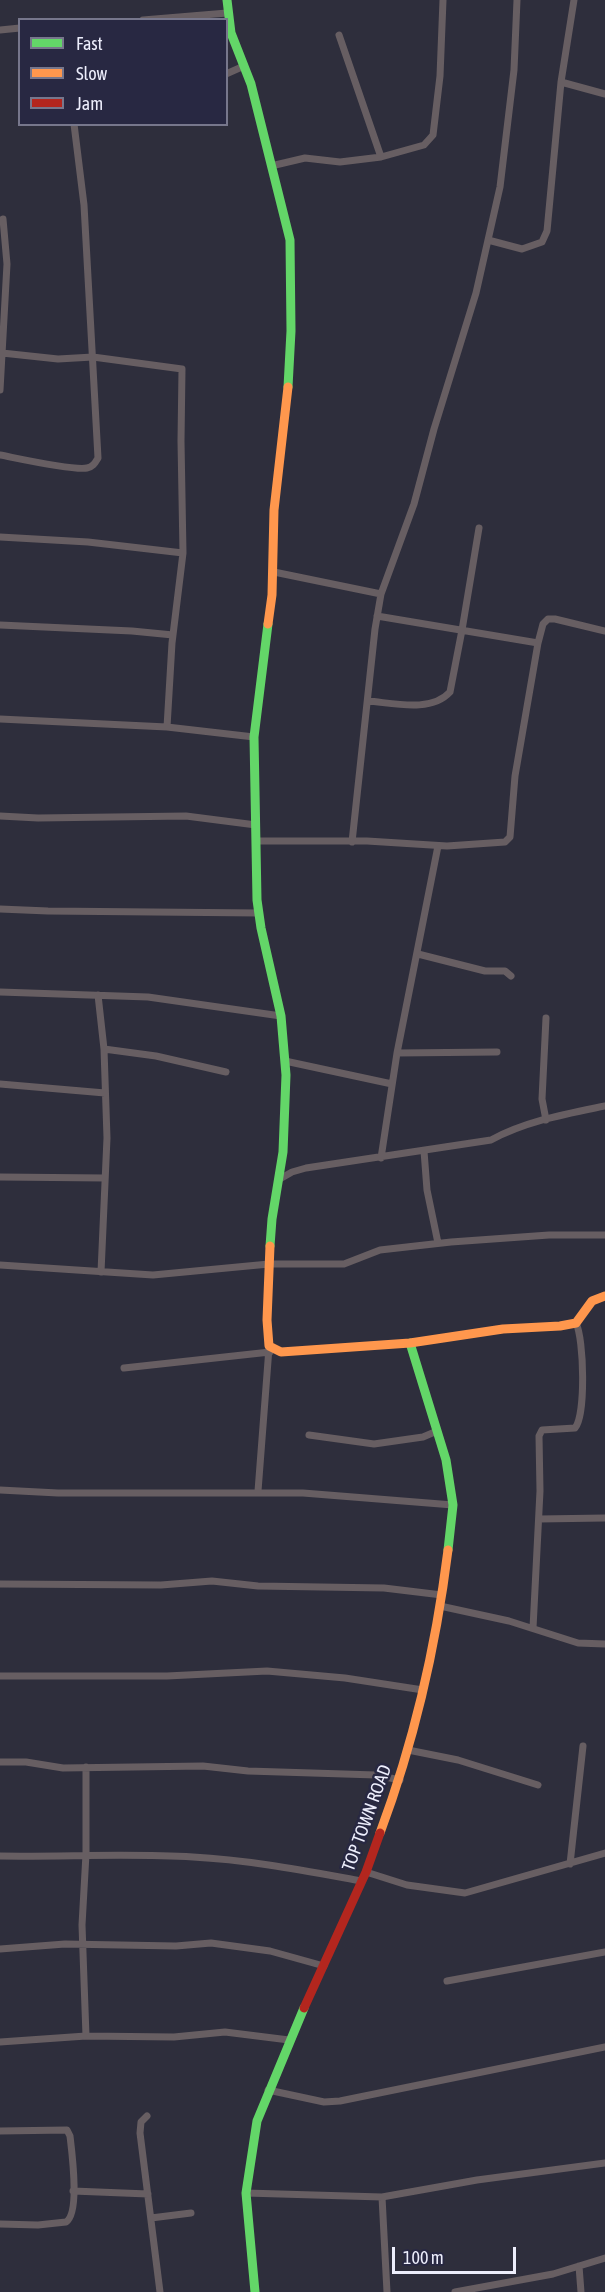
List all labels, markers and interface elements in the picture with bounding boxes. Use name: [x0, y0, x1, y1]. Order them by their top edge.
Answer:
legend: [18, 18, 228, 126]
text: Fast: [76, 33, 103, 54]
text: Slow: [76, 63, 107, 84]
text: Jam: [76, 93, 103, 114]
street label: TOP TOWN ROAD: [338, 1762, 396, 1874]
scale bar: [395, 2235, 520, 2273]
text: 100 m: [403, 2247, 444, 2268]

